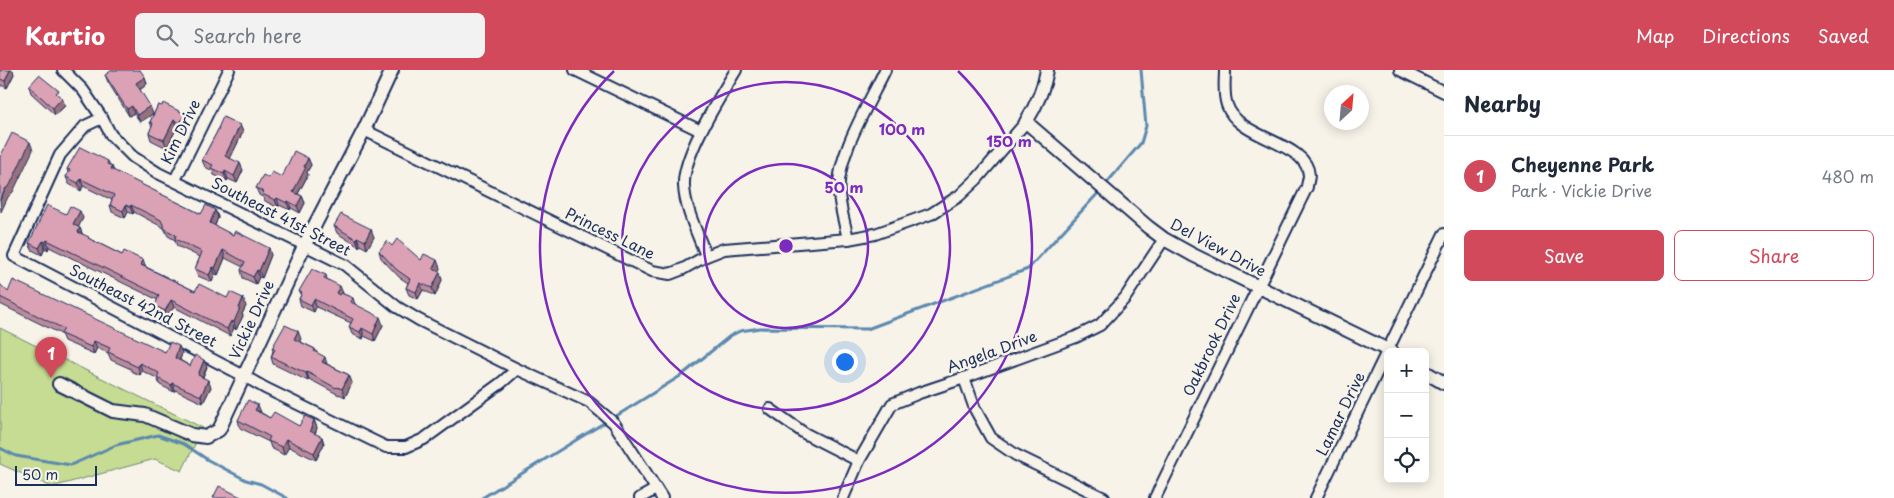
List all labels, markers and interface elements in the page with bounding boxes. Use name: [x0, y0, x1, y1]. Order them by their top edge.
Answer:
search box: [135, 13, 485, 58]
text: Kartio: [25, 17, 105, 53]
icon: search: [153, 21, 181, 49]
text: Search here: [193, 21, 302, 49]
text: Map: [1636, 22, 1674, 49]
text: Directions: [1702, 22, 1790, 49]
text: Saved: [1818, 22, 1869, 49]
north arrow: [1324, 85, 1369, 130]
text: Nearby: [1464, 87, 1541, 119]
street label: Kim Drive: [154, 95, 205, 168]
text: 100 m: [879, 117, 925, 140]
text: 150 m: [986, 129, 1032, 152]
text: Cheyenne Park: [1511, 150, 1654, 178]
text: 1: [1476, 164, 1484, 188]
text: 480 m: [1822, 164, 1874, 188]
street label: Southeast 41st Street: [208, 171, 356, 261]
text: 50 m: [825, 175, 863, 198]
text: Park · Vickie Drive: [1511, 178, 1652, 202]
street label: Princess Lane: [562, 201, 659, 264]
street label: Del View Drive: [1167, 212, 1271, 282]
button: Save: [1464, 230, 1664, 281]
button: Share: [1674, 230, 1874, 281]
centre of rings: [777, 237, 795, 255]
street label: Southeast 42nd Street: [66, 257, 222, 352]
street label: Vickie Drive: [222, 276, 279, 363]
street label: Oakbrook Drive: [1176, 289, 1246, 400]
street label: Angela Drive: [943, 324, 1040, 378]
pin: 1: [35, 337, 67, 378]
map controls: [1384, 348, 1429, 483]
button: +: [1384, 348, 1429, 393]
your location: [832, 349, 858, 375]
street label: Lamar Drive: [1309, 368, 1370, 459]
button: −: [1384, 393, 1429, 438]
button: locate: [1384, 438, 1429, 483]
scale bar: [15, 463, 98, 486]
text: 50 m: [22, 464, 58, 485]

